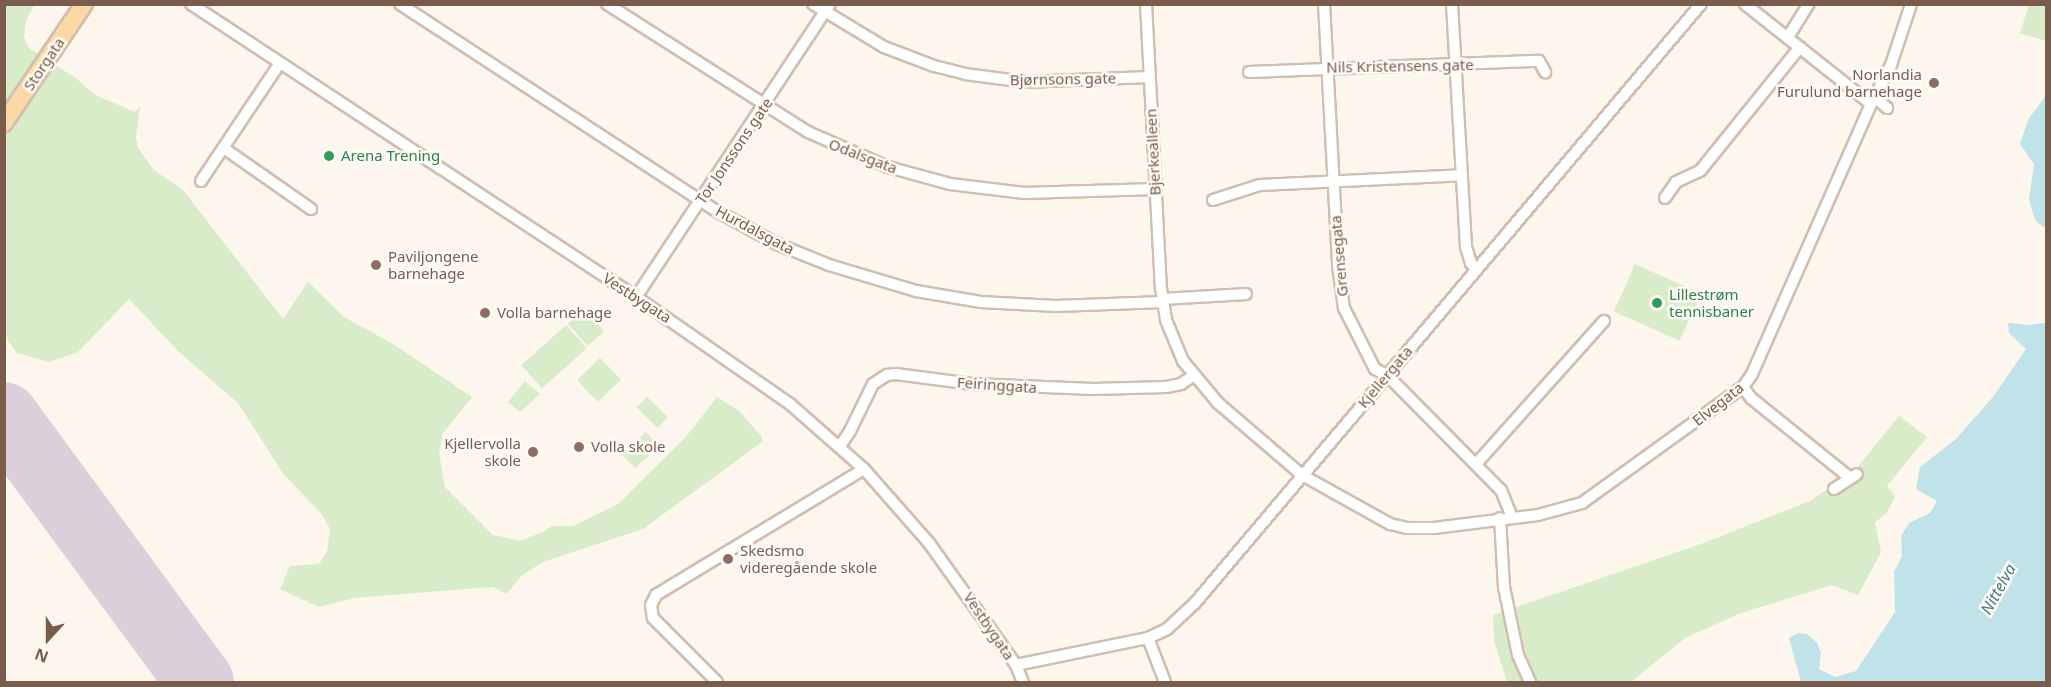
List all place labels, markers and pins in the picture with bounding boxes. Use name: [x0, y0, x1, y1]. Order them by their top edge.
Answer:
place label: Norlandia Furulund barnehage: [1777, 65, 1922, 100]
marker: Norlandia Furulund barnehage: [1927, 76, 1941, 90]
place label: Arena Trening: [341, 147, 440, 165]
marker: Arena Trening: [322, 149, 336, 163]
place label: Paviljongene barnehage: [388, 247, 478, 282]
marker: Paviljongene barnehage: [369, 258, 383, 272]
place label: Lillestrøm tennisbaner: [1669, 285, 1754, 320]
marker: Lillestrøm tennisbaner: [1650, 296, 1664, 310]
place label: Volla barnehage: [497, 304, 612, 322]
marker: Volla barnehage: [478, 306, 492, 320]
place label: Kjellervolla skole: [444, 434, 521, 469]
place label: Volla skole: [591, 438, 665, 456]
marker: Volla skole: [572, 440, 586, 454]
marker: Kjellervolla skole: [526, 445, 540, 459]
place label: Skedsmo videregående skole: [740, 541, 877, 576]
marker: Skedsmo videregående skole: [721, 552, 735, 566]

